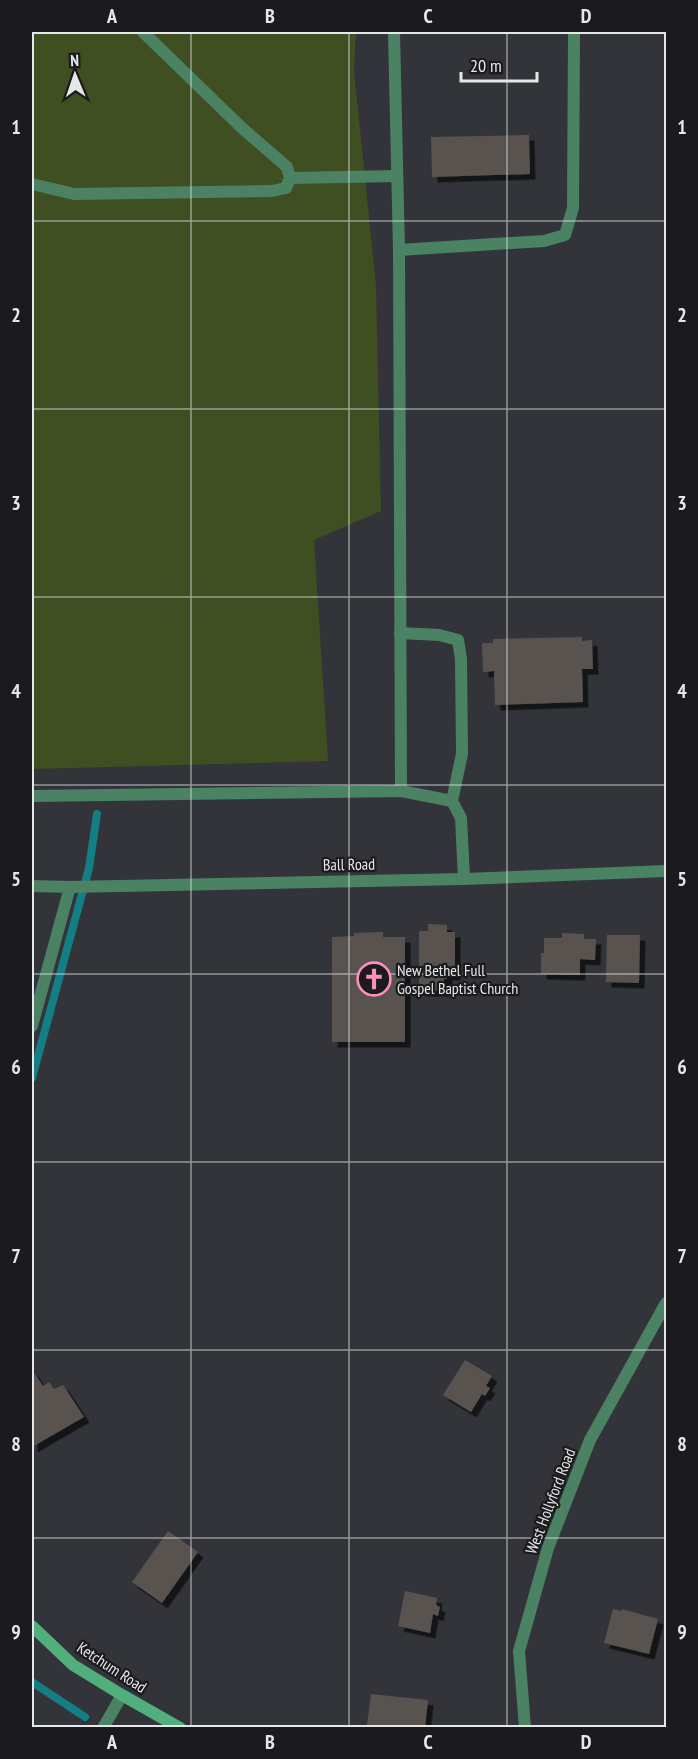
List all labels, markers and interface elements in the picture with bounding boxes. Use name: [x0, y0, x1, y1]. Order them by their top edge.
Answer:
text: A: [106, 3, 118, 29]
text: B: [265, 3, 275, 29]
text: C: [423, 3, 433, 29]
text: D: [581, 3, 592, 29]
north arrow: [45, 45, 105, 105]
scale bar: [461, 45, 538, 83]
text: N: [70, 50, 79, 70]
text: 20 m: [470, 54, 502, 77]
text: 1: [11, 114, 21, 140]
text: 1: [677, 114, 687, 140]
text: 2: [11, 302, 21, 328]
text: 2: [677, 302, 687, 328]
text: 3: [11, 490, 21, 516]
text: 3: [677, 490, 687, 516]
text: 4: [11, 678, 21, 704]
text: 4: [677, 678, 687, 704]
street label: Ball Road: [323, 854, 375, 874]
text: 5: [11, 866, 21, 892]
text: 5: [677, 866, 687, 892]
place label: New Bethel Full Gospel Baptist Church: [397, 960, 518, 998]
church icon: New Bethel Full Gospel Baptist Church: [356, 961, 392, 997]
text: 6: [11, 1054, 21, 1080]
text: 6: [677, 1054, 687, 1080]
text: 7: [11, 1243, 21, 1269]
text: 7: [677, 1243, 687, 1269]
text: 8: [11, 1431, 21, 1457]
text: 8: [677, 1431, 687, 1457]
street label: West Hollyford Road: [521, 1445, 579, 1557]
text: 9: [11, 1619, 21, 1645]
text: 9: [677, 1619, 687, 1645]
street label: Ketchum Road: [73, 1637, 151, 1697]
text: A: [106, 1729, 118, 1755]
text: B: [265, 1729, 275, 1755]
text: C: [423, 1729, 433, 1755]
text: D: [581, 1729, 592, 1755]

